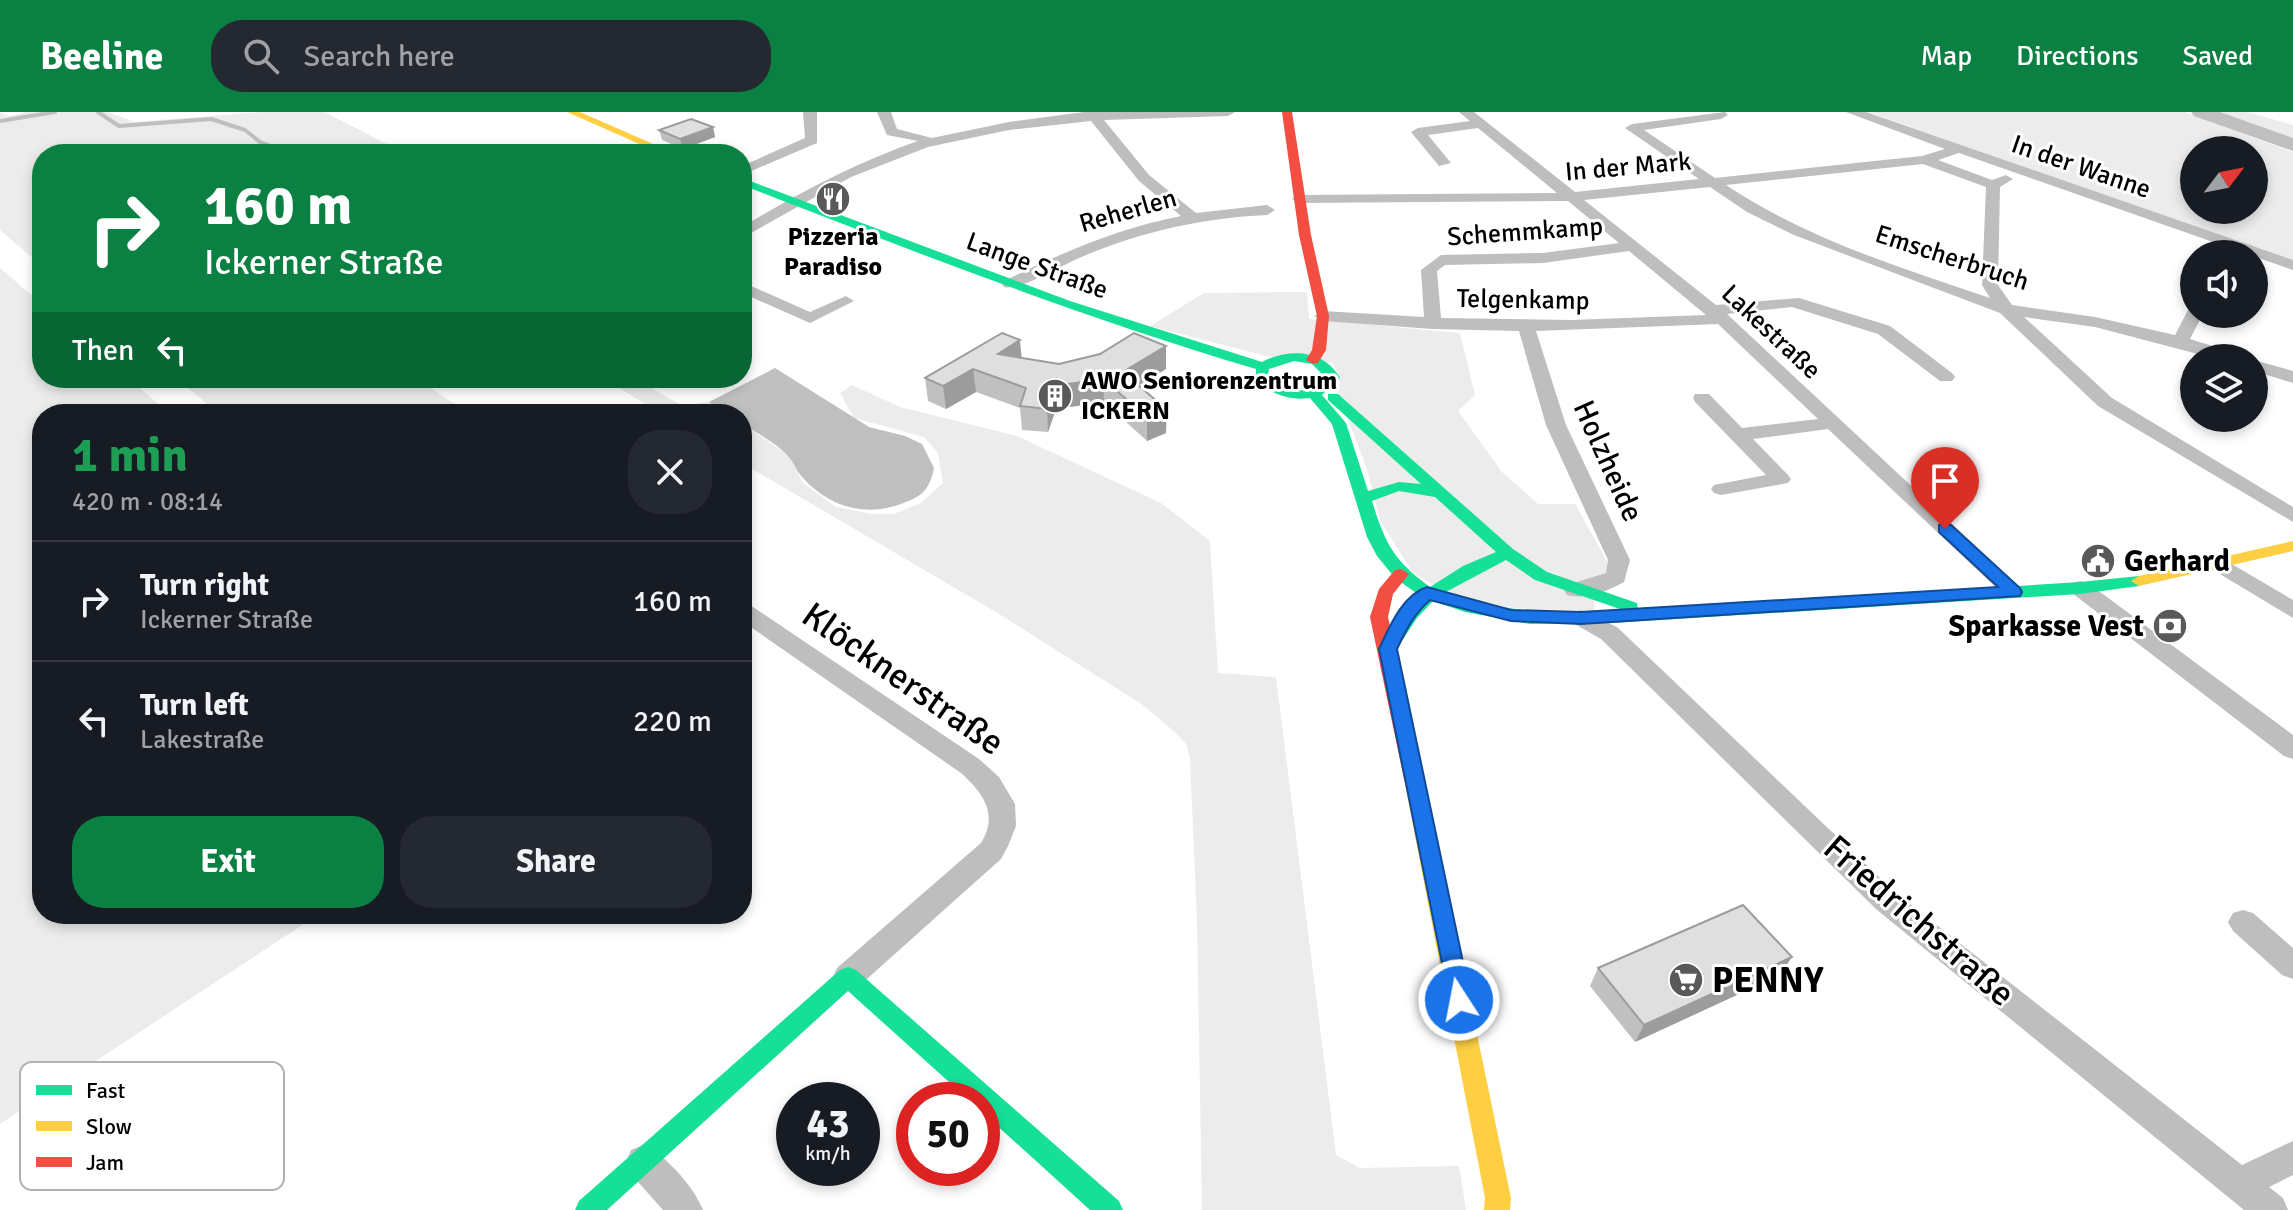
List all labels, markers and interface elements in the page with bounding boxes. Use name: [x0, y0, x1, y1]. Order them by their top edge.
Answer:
search box: [211, 20, 771, 92]
text: Beeline: [40, 33, 163, 80]
icon: search: [239, 34, 283, 78]
text: Search here: [303, 38, 455, 75]
text: Map: [1920, 39, 1972, 73]
text: Directions: [2016, 39, 2138, 73]
text: Saved: [2182, 39, 2253, 73]
street label: In der Wanne: [2007, 128, 2155, 206]
north arrow: [2180, 136, 2268, 224]
map controls: [2180, 136, 2268, 432]
street label: In der Mark: [1564, 146, 1692, 188]
text: 160 m: [204, 171, 352, 240]
icon: right: [72, 176, 176, 280]
restaurant icon: Pizzeria Paradiso: [814, 180, 852, 218]
street label: Reherlen: [1076, 182, 1180, 240]
street label: Schemmkamp: [1446, 211, 1604, 253]
street label: Emscherbruch: [1871, 218, 2033, 298]
place label: Pizzeria Paradiso: [784, 221, 882, 283]
street label: Lange Straße: [962, 226, 1112, 306]
text: Ickerner Straße: [204, 240, 443, 285]
button: sound: [2180, 240, 2268, 328]
street label: Lakestraße: [1715, 278, 1827, 386]
street label: Telgenkamp: [1456, 283, 1590, 317]
icon: left: [150, 328, 194, 372]
text: Then: [72, 332, 134, 369]
button: layers: [2180, 344, 2268, 432]
place label: AWO Seniorenzentrum ICKERN: [1081, 365, 1337, 427]
building icon: AWO Seniorenzentrum ICKERN: [1036, 377, 1074, 415]
street label: Holzheide: [1565, 395, 1651, 527]
text: 1 min: [72, 426, 188, 485]
button: close: [628, 430, 712, 514]
pin: [1911, 447, 1979, 529]
icon: arrive: [1923, 459, 1967, 503]
text: 420 m · 08:14: [72, 486, 223, 518]
public building icon: Gerhard: [2079, 542, 2117, 580]
place label: Gerhard: [2124, 543, 2230, 580]
text: Turn right: [140, 567, 269, 604]
icon: right: [72, 579, 116, 623]
text: 160 m: [633, 583, 712, 620]
street label: Klöcknerstraße: [793, 593, 1013, 765]
text: Ickerner Straße: [140, 604, 313, 636]
bank icon: Sparkasse Vest: [2151, 607, 2189, 645]
place label: Sparkasse Vest: [1949, 608, 2144, 645]
text: Turn left: [140, 687, 249, 724]
icon: left: [72, 699, 116, 743]
text: 220 m: [633, 703, 712, 740]
text: Lakestraße: [140, 724, 264, 756]
button: Exit: [72, 816, 384, 908]
button: Share: [400, 816, 712, 908]
street label: Friedrichstraße: [1814, 826, 2024, 1016]
position arrow: [1417, 958, 1501, 1042]
place label: PENNY: [1712, 958, 1824, 1003]
supermarket icon: PENNY: [1667, 961, 1705, 999]
legend: [20, 1062, 284, 1190]
text: Fast: [86, 1077, 126, 1104]
speed limit sign: 50: [896, 1082, 1000, 1186]
text: 43: [806, 1099, 850, 1149]
text: Slow: [86, 1113, 132, 1140]
text: km/h: [805, 1141, 851, 1166]
text: Jam: [86, 1149, 124, 1176]

